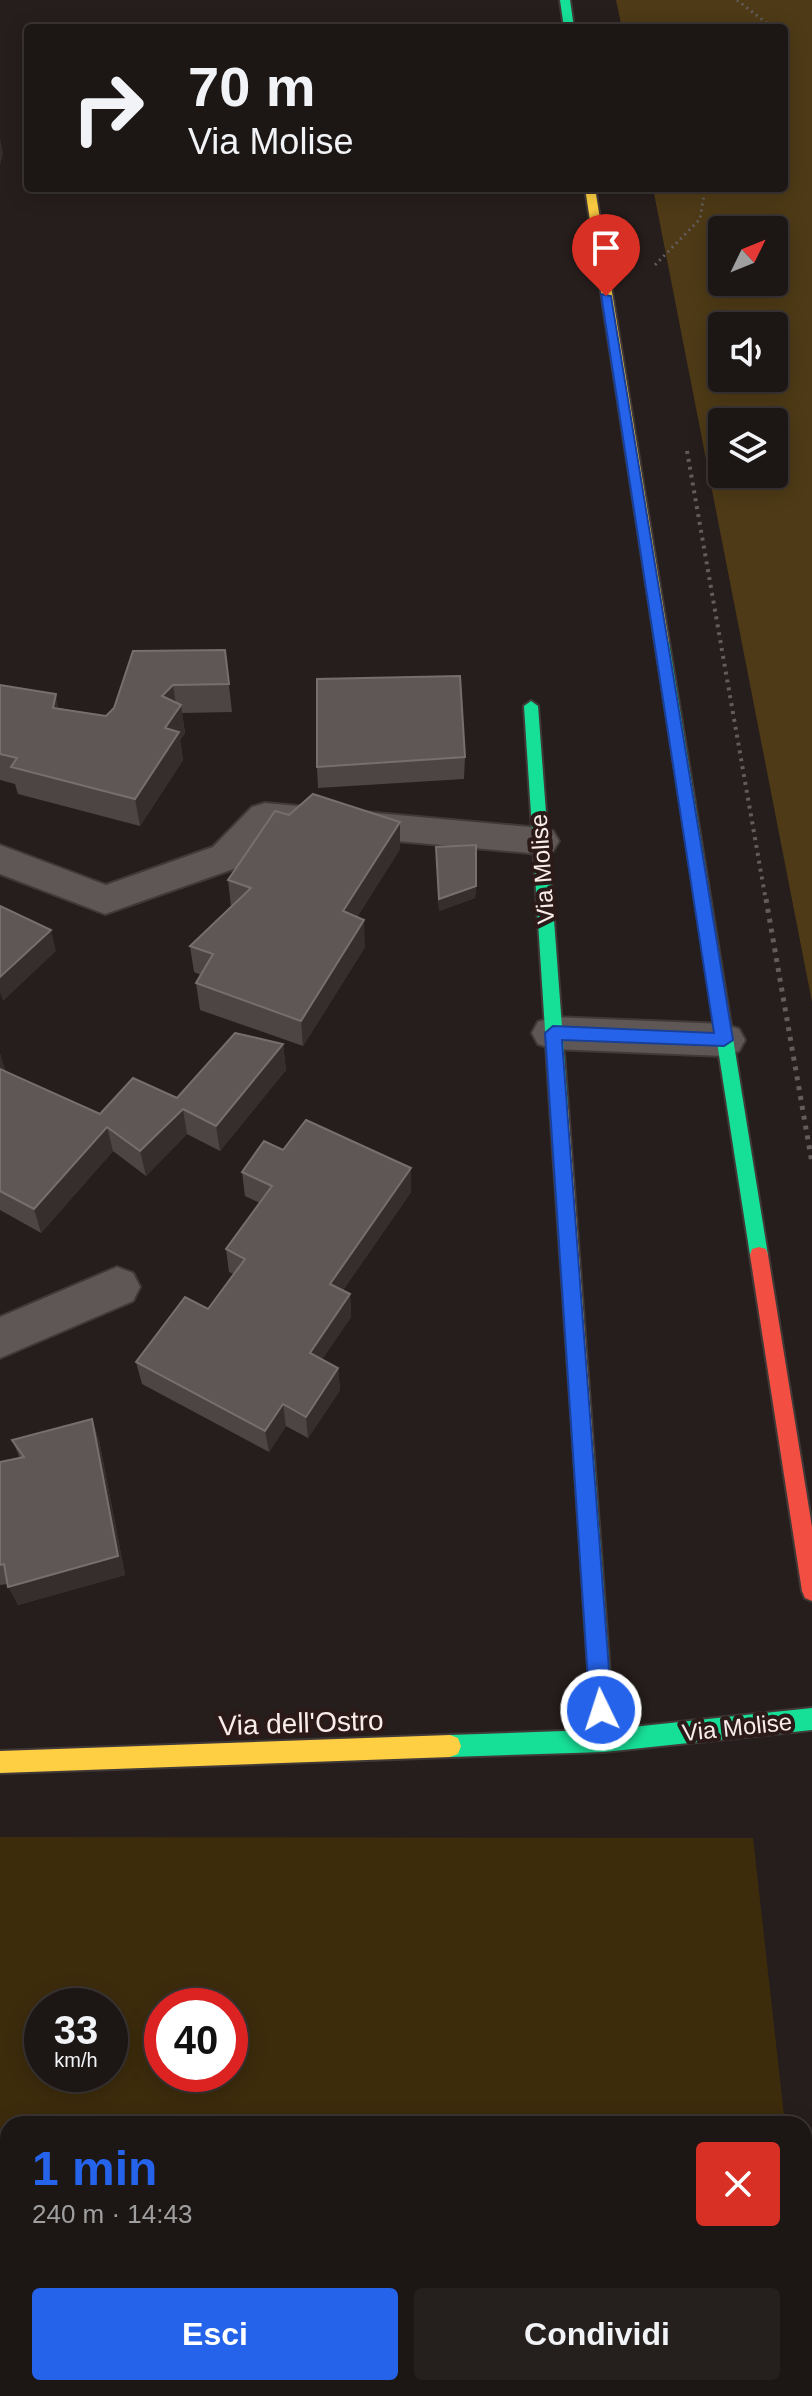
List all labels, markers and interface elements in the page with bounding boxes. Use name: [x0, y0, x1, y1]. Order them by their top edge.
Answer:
text: 70 m: [188, 55, 316, 118]
icon: right: [56, 56, 160, 160]
text: Via Molise: [188, 121, 353, 162]
pin: [572, 214, 640, 296]
north arrow: [708, 216, 788, 296]
map controls: [708, 216, 788, 488]
icon: arrive: [584, 226, 628, 270]
button: sound: [708, 312, 788, 392]
button: layers: [708, 408, 788, 488]
street label: Via Molise: [525, 813, 559, 925]
position arrow: [559, 1668, 643, 1752]
street label: Via dell'Ostro: [218, 1705, 384, 1741]
street label: Via Molise: [681, 1708, 793, 1746]
speed limit sign: 40: [144, 1988, 248, 2092]
text: 33: [54, 2008, 98, 2052]
text: km/h: [54, 2049, 98, 2071]
text: 1 min: [32, 2142, 157, 2195]
button: close: [696, 2142, 780, 2226]
text: 240 m · 14:43: [32, 2199, 192, 2229]
button: Esci: [32, 2288, 398, 2380]
button: Condividi: [414, 2288, 780, 2380]

